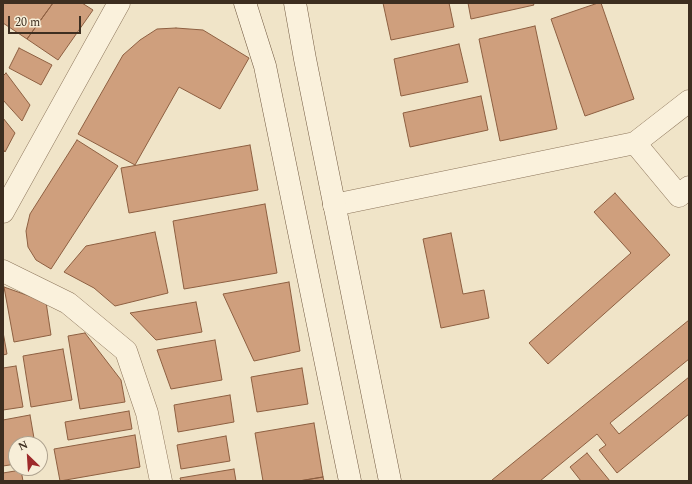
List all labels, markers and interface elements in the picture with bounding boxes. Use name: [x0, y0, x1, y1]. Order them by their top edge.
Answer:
scale bar: [10, 8, 83, 34]
text: 20 m: [15, 13, 40, 32]
north arrow: [8, 436, 48, 476]
text: N: [15, 436, 31, 455]

